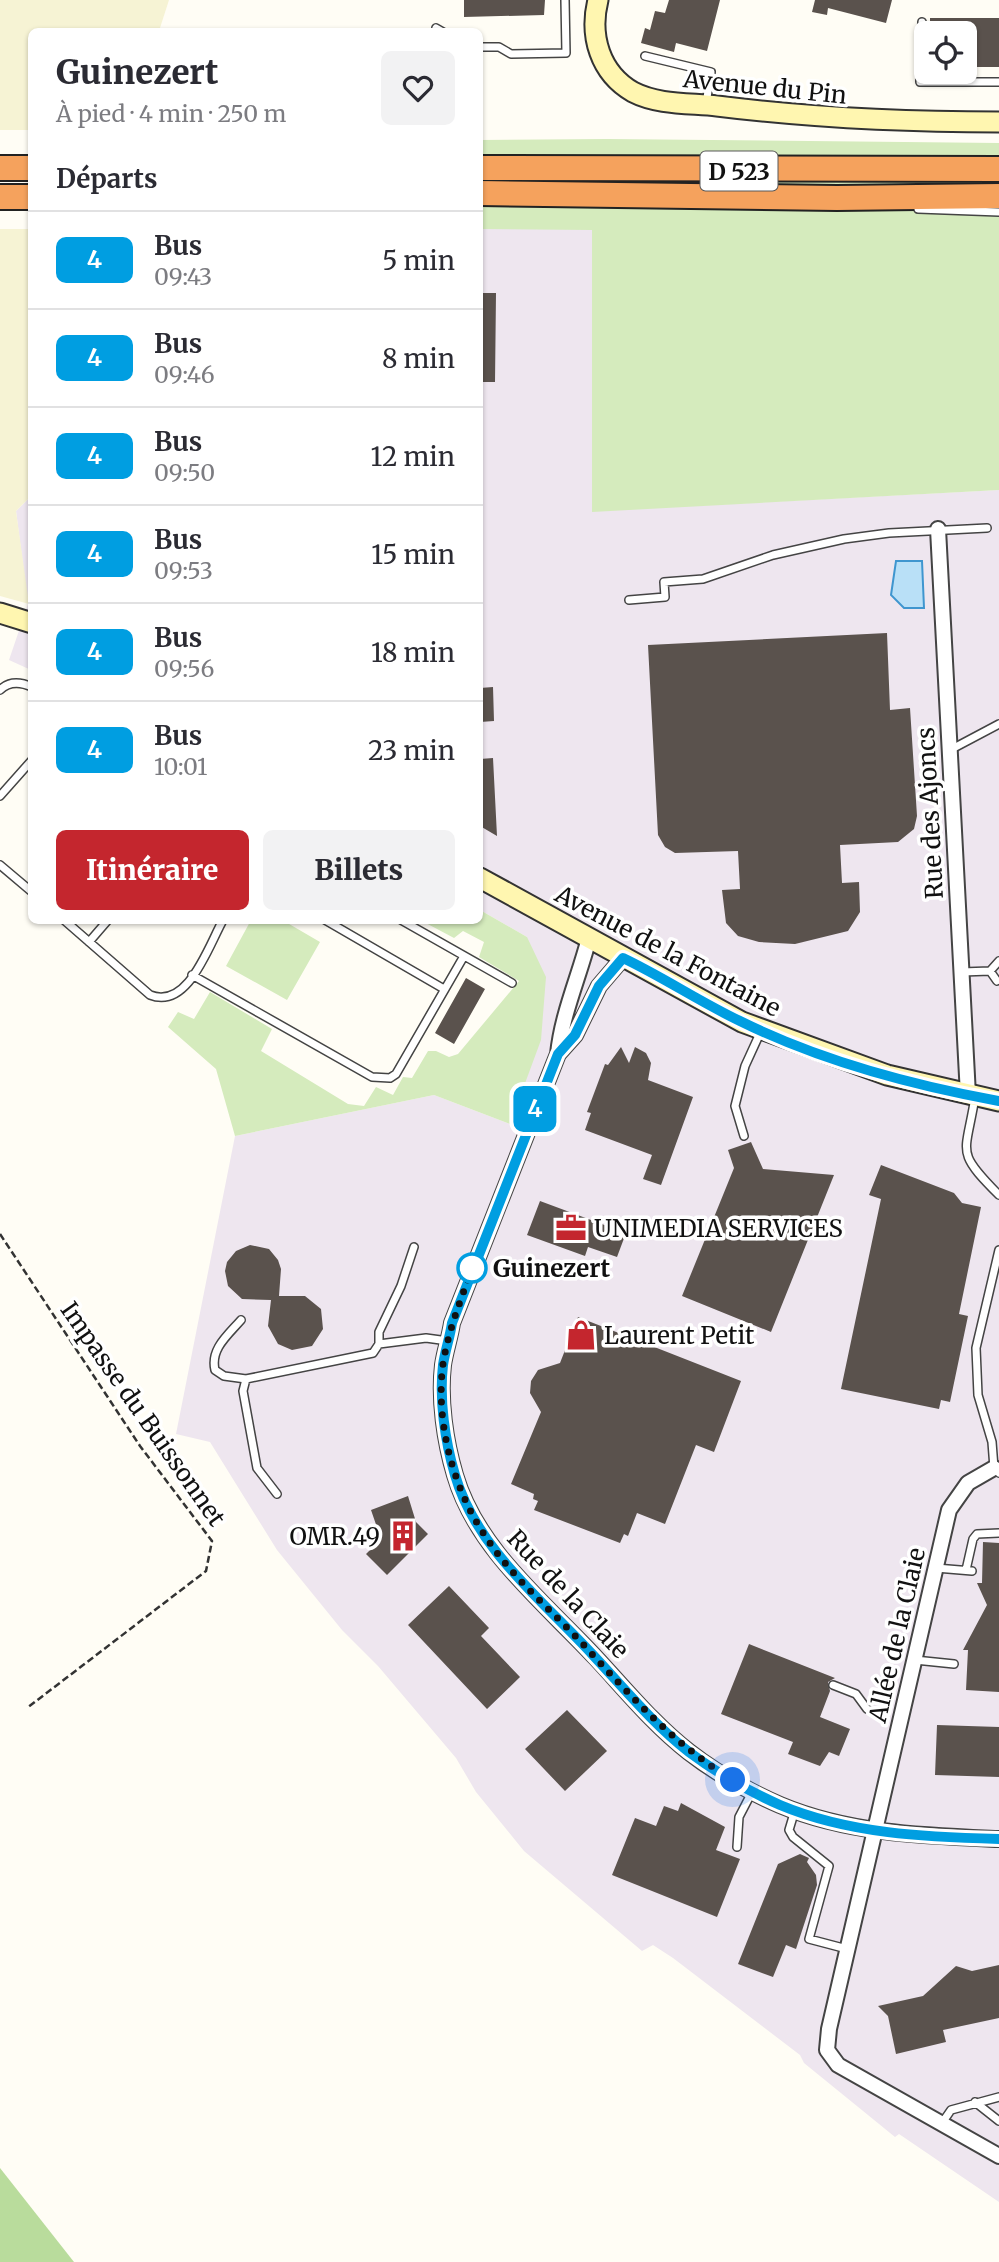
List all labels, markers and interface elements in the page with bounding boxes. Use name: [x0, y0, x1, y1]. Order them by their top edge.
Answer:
map controls: [914, 21, 977, 84]
button: locate: [914, 21, 977, 84]
button: heart: [381, 51, 455, 125]
text: Guinezert: [56, 52, 218, 93]
street label: Avenue du Pin: [681, 63, 848, 111]
text: À pied · 4 min · 250 m: [56, 99, 286, 128]
road number: D 523: [700, 152, 778, 190]
text: Départs: [56, 162, 157, 195]
text: Bus: [154, 229, 202, 262]
text: 4: [87, 244, 102, 275]
text: 5 min: [382, 244, 455, 277]
text: 09:43: [154, 262, 212, 291]
text: Bus: [154, 327, 202, 360]
text: 4: [87, 342, 102, 373]
text: 8 min: [382, 342, 455, 375]
text: 09:46: [154, 360, 215, 389]
text: Bus: [154, 425, 202, 458]
text: 4: [87, 440, 102, 471]
text: 12 min: [371, 440, 455, 473]
text: 09:50: [154, 458, 215, 487]
text: Bus: [154, 523, 202, 556]
text: 4: [87, 538, 102, 569]
text: 15 min: [371, 538, 455, 571]
text: 09:53: [154, 556, 213, 585]
text: Bus: [154, 621, 202, 654]
text: 4: [87, 636, 102, 667]
text: 18 min: [371, 636, 455, 669]
text: 09:56: [154, 654, 214, 683]
text: Bus: [154, 719, 202, 752]
street label: Rue des Ajoncs: [910, 726, 950, 900]
text: 4: [87, 734, 102, 765]
text: 23 min: [368, 734, 455, 767]
text: 10:01: [154, 752, 207, 781]
button: Itinéraire: [56, 830, 249, 910]
button: Billets: [263, 830, 455, 910]
street label: Avenue de la Fontaine: [549, 878, 786, 1024]
line badge: 4: [512, 1086, 558, 1132]
text: 4: [527, 1093, 543, 1124]
office icon: UNIMEDIA SERVICES: [554, 1211, 588, 1245]
place label: UNIMEDIA SERVICES: [594, 1213, 843, 1244]
marker: Guinezert: [457, 1253, 487, 1283]
place label: Guinezert: [493, 1253, 611, 1284]
street label: Impasse du Buissonnet: [54, 1296, 233, 1533]
shop icon: Laurent Petit: [564, 1318, 598, 1352]
place label: Laurent Petit: [604, 1320, 755, 1351]
building icon: OMR.49: [386, 1519, 420, 1553]
place label: OMR.49: [290, 1521, 380, 1552]
street label: Rue de la Claie: [501, 1523, 635, 1665]
street label: Allée de la Claie: [862, 1545, 932, 1726]
your location: [715, 1762, 750, 1797]

